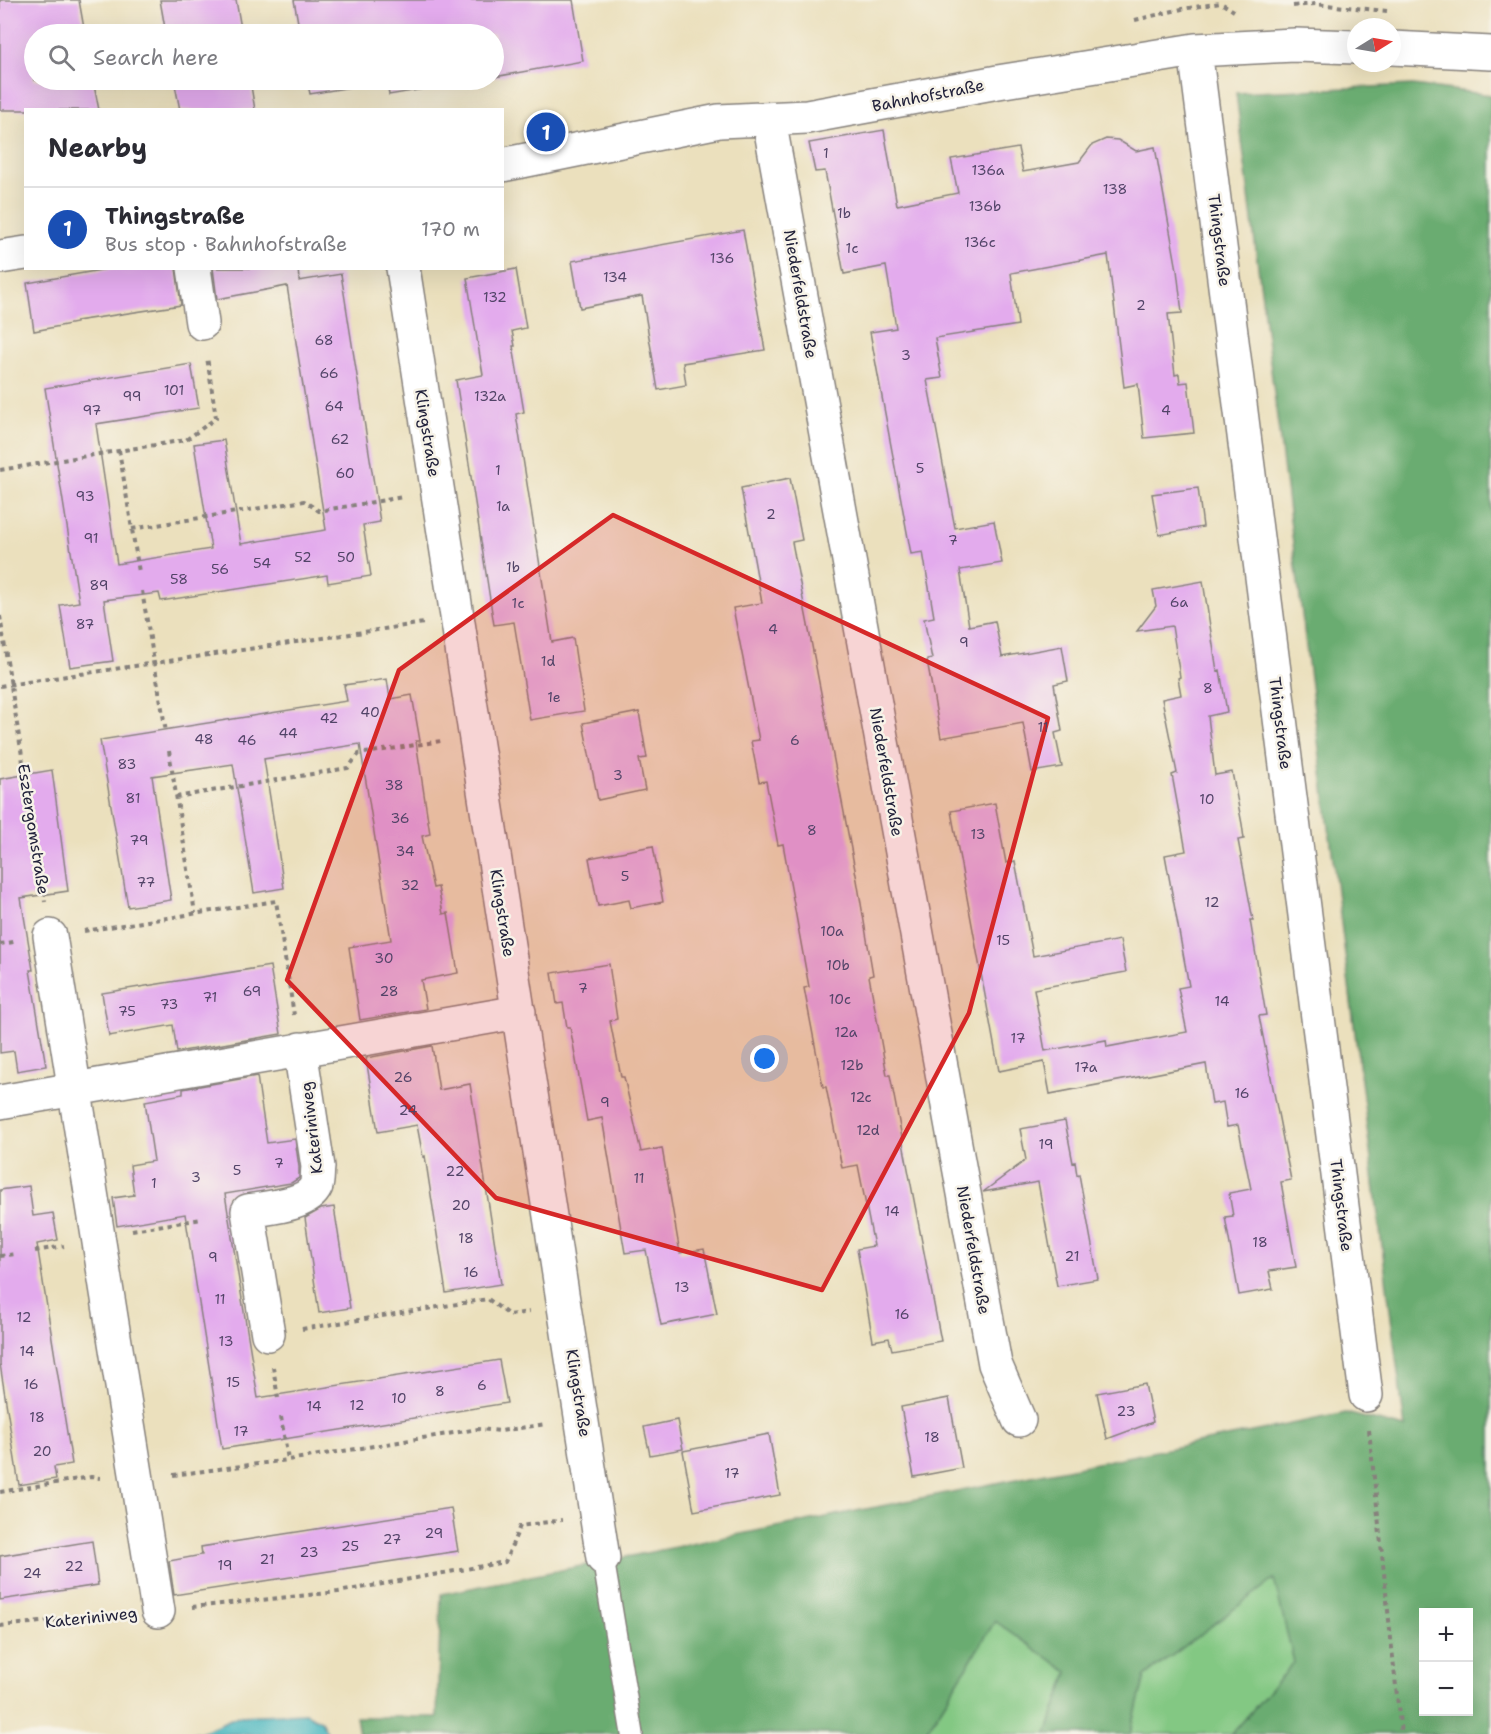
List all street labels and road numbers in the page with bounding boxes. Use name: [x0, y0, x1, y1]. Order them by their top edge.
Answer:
street label: Bahnhofstraße: [870, 74, 986, 117]
street label: Thingstraße: [1203, 193, 1236, 288]
street label: Niederfeldstraße: [779, 228, 822, 360]
street label: Klingstraße: [410, 388, 445, 479]
street label: Thingstraße: [1264, 676, 1297, 771]
street label: Niederfeldstraße: [865, 706, 908, 838]
street label: Esztergomstraße: [13, 762, 54, 896]
street label: Klingstraße: [485, 868, 520, 959]
street label: Kateriniweg: [295, 1080, 328, 1175]
street label: Thingstraße: [1325, 1158, 1358, 1253]
street label: Niederfeldstraße: [952, 1184, 995, 1316]
street label: Klingstraße: [561, 1348, 596, 1439]
street label: Kateriniweg: [44, 1602, 138, 1633]

